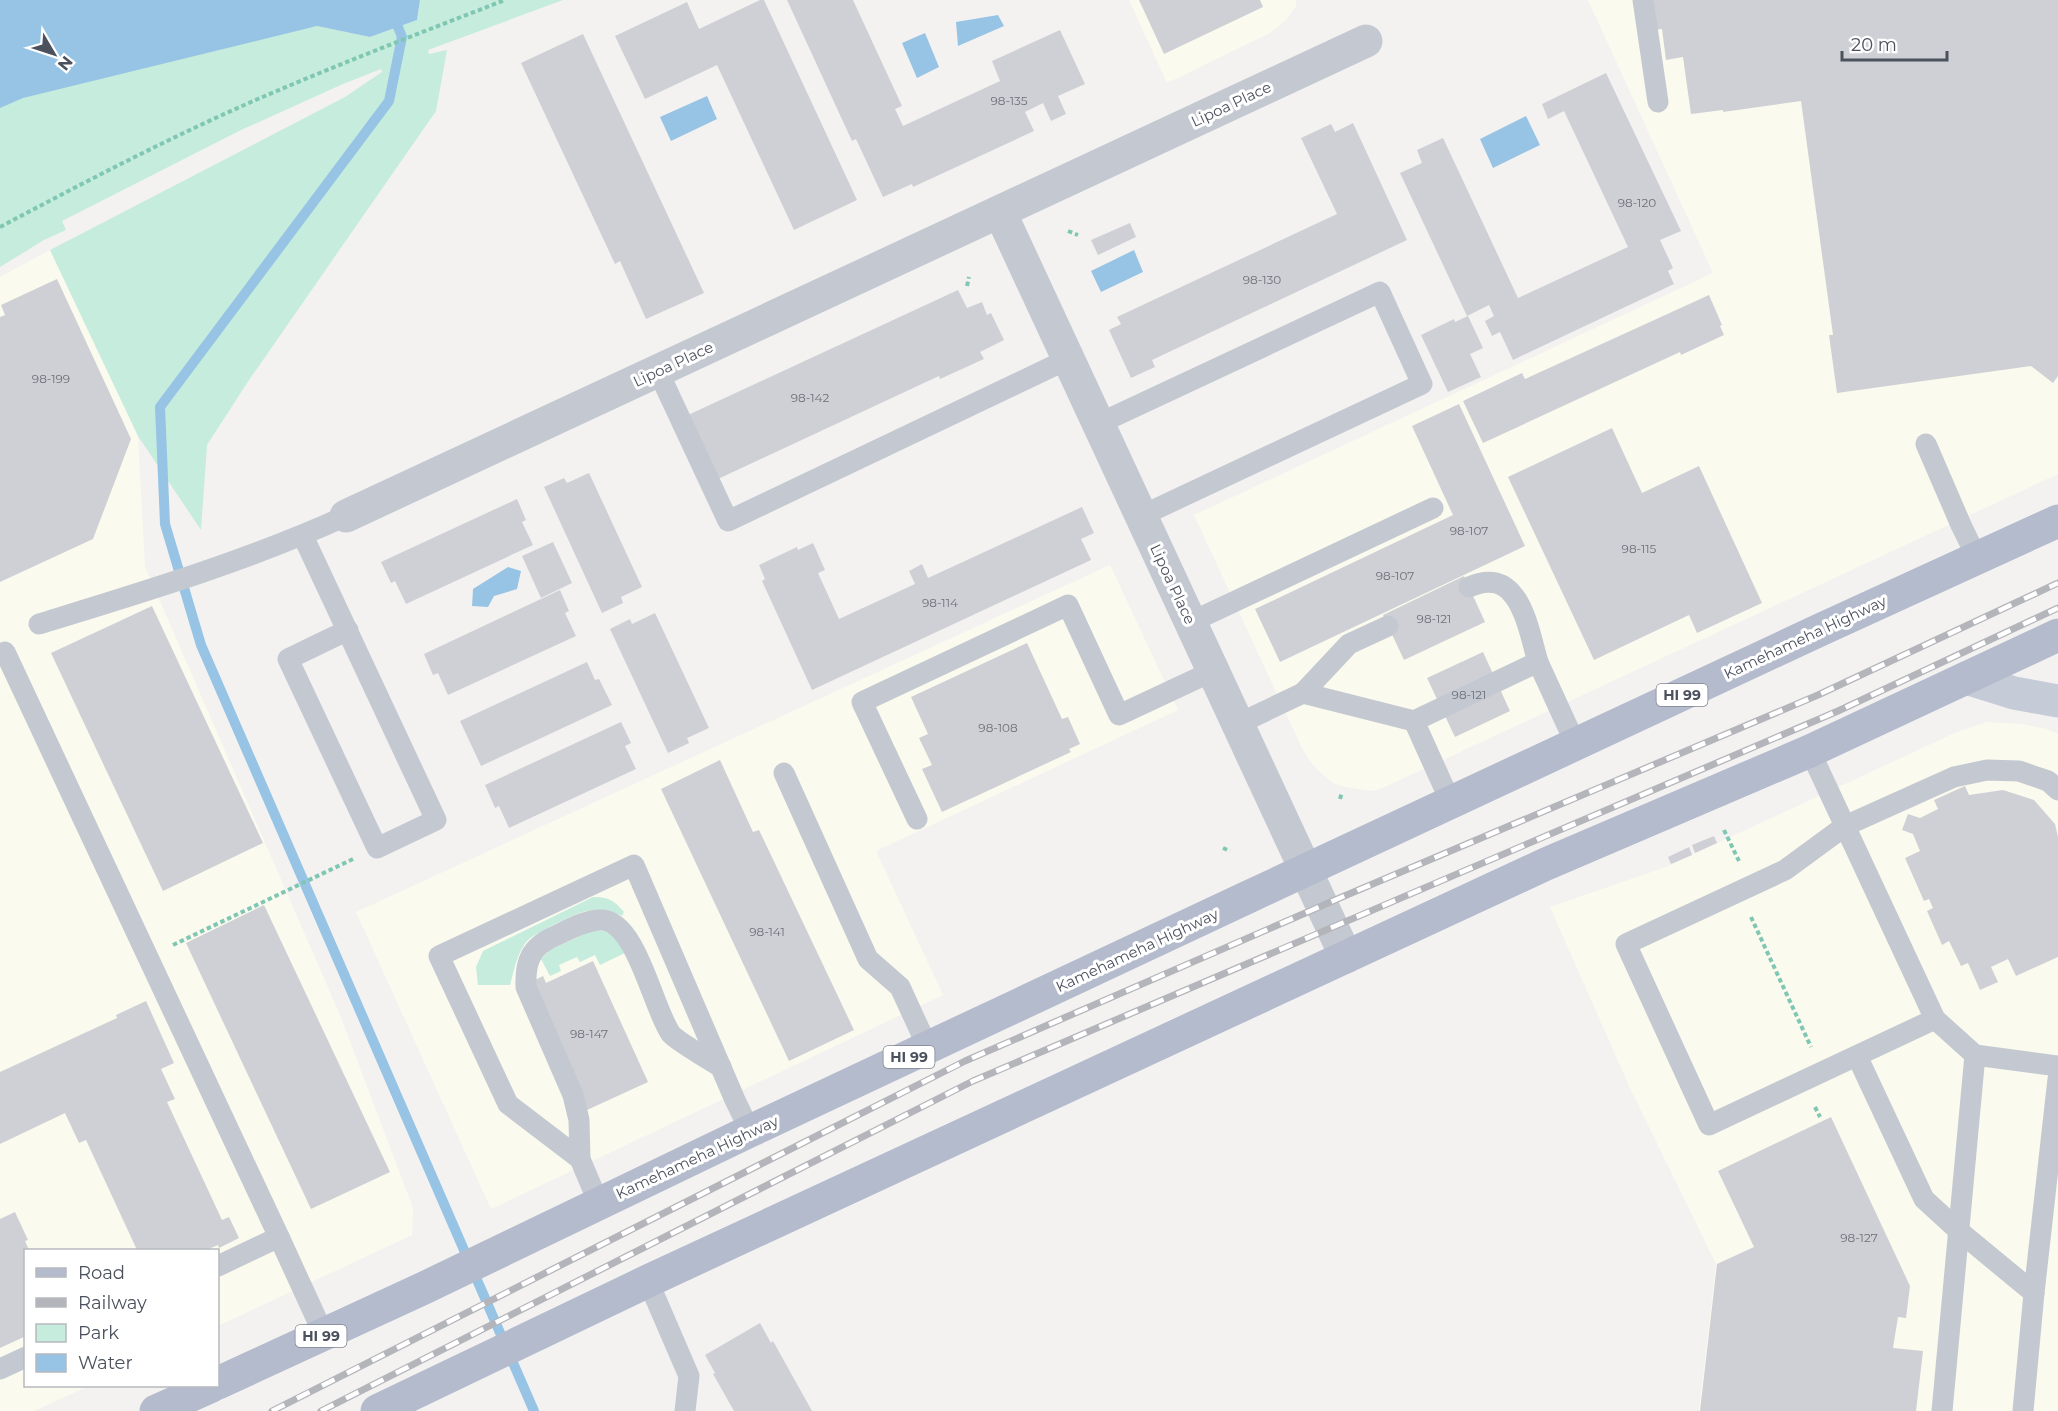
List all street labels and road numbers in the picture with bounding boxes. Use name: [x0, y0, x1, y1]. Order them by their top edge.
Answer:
street label: Lipoa Place: [1188, 77, 1274, 131]
street label: Lipoa Place: [630, 337, 716, 391]
street label: Lipoa Place: [1146, 541, 1200, 627]
street label: Kamehameha Highway: [1721, 591, 1890, 683]
road number: HI 99: [1656, 684, 1708, 706]
street label: Kamehameha Highway: [1053, 904, 1222, 996]
road number: HI 99: [884, 1046, 934, 1068]
street label: Kamehameha Highway: [613, 1111, 782, 1203]
road number: HI 99: [296, 1325, 346, 1347]

